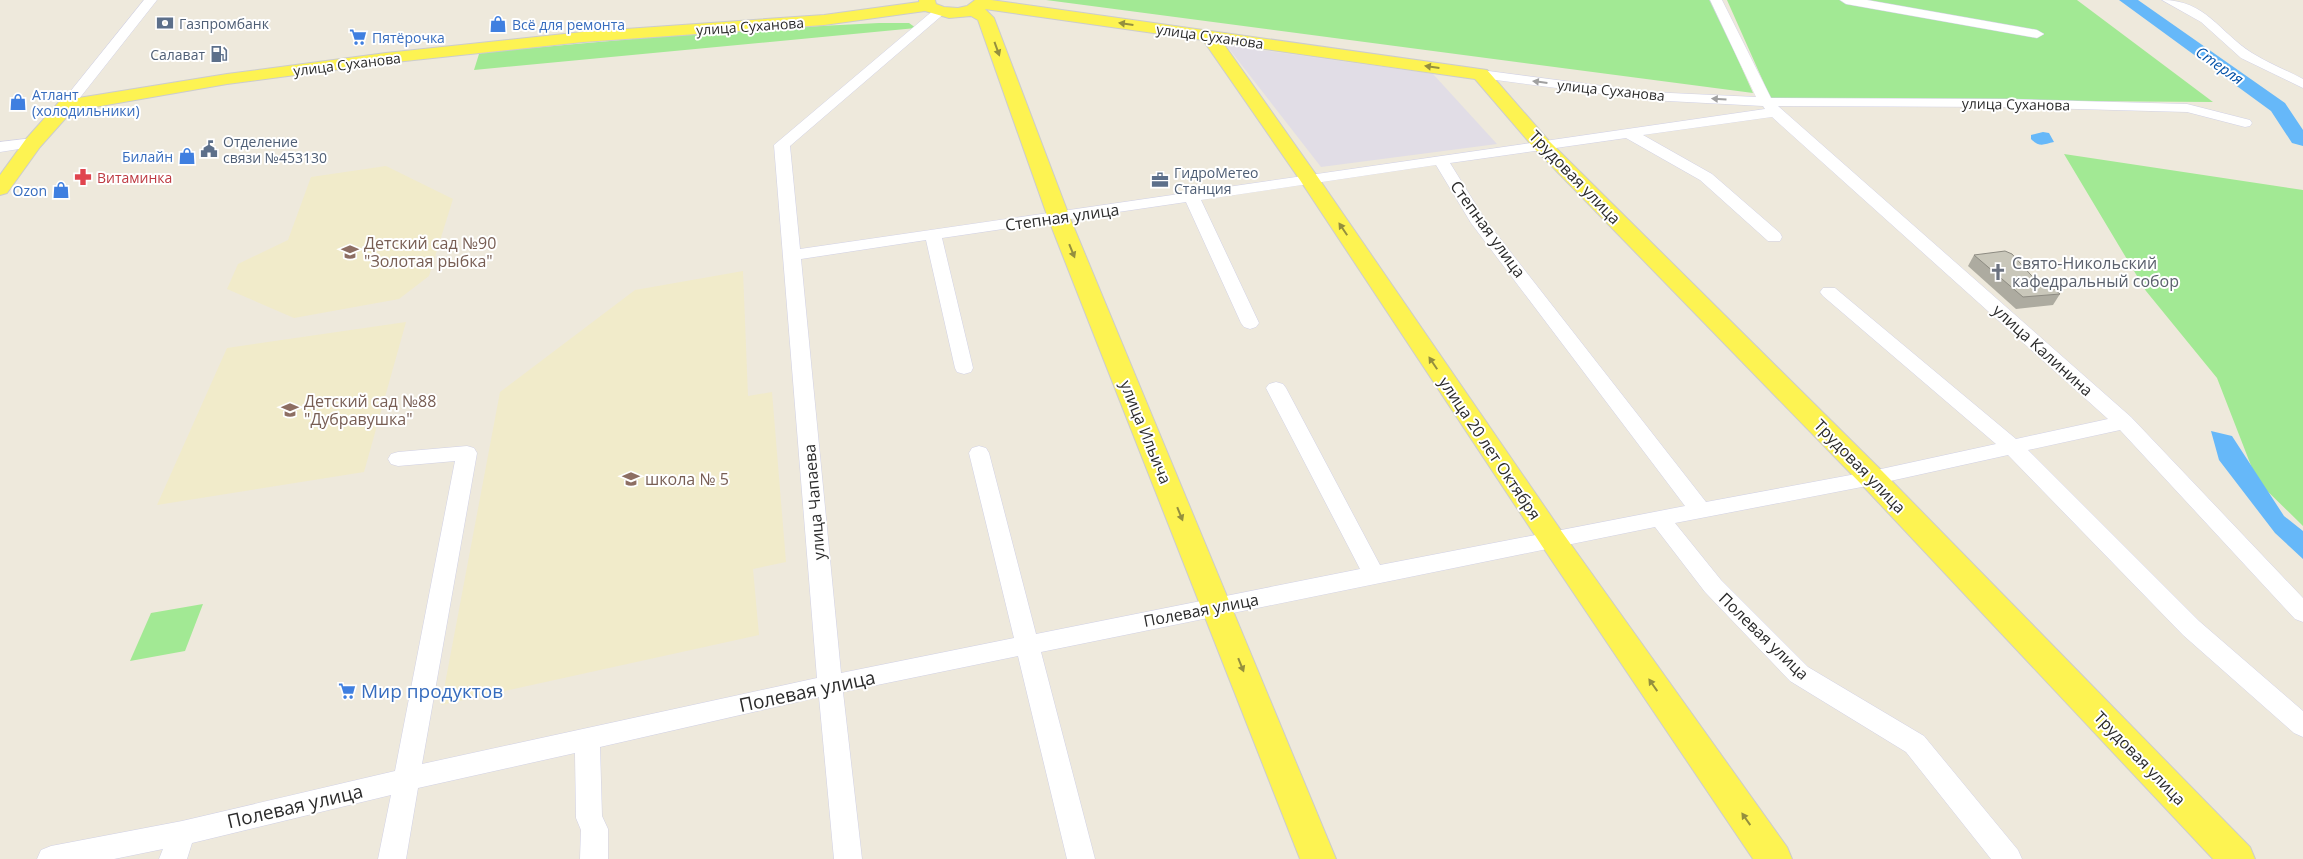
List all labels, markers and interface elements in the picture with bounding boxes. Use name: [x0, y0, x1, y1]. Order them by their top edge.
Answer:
bank icon: Газпромбанк: [155, 13, 175, 33]
street label: улица Суханова: [695, 13, 805, 39]
place label: Газпромбанк: [179, 14, 270, 33]
shop icon: Всё для ремонта: [488, 14, 508, 34]
place label: Всё для ремонта: [512, 15, 625, 34]
street label: улица Суханова: [1155, 19, 1265, 53]
one-way arrow: [1117, 20, 1133, 28]
supermarket icon: Пятёрочка: [348, 27, 368, 47]
place label: Пятёрочка: [372, 28, 445, 47]
water label: Стерля: [2192, 41, 2248, 89]
one-way arrow: [993, 42, 1001, 57]
fuel station icon: Салават: [209, 44, 229, 64]
place label: Салават: [150, 45, 205, 64]
street label: улица Суханова: [292, 48, 402, 80]
one-way arrow: [1424, 63, 1440, 71]
street label: улица Суханова: [1556, 75, 1666, 105]
one-way arrow: [1532, 78, 1548, 86]
place label: Атлант (холодильники): [32, 85, 140, 120]
shop icon: Атлант (холодильники): [8, 92, 28, 112]
street label: улица Суханова: [1962, 94, 2070, 114]
one-way arrow: [1711, 95, 1727, 103]
street label: Трудовая улица: [1524, 125, 1626, 229]
place label: Отделение связи №453130: [223, 132, 327, 167]
public building icon: Отделение связи №453130: [199, 139, 219, 159]
shop icon: Билайн: [177, 146, 197, 166]
place label: Билайн: [122, 147, 173, 166]
place label: ГидроМетео Станция: [1174, 163, 1259, 198]
pharmacy icon: Витаминка: [73, 167, 93, 187]
place label: Витаминка: [97, 168, 172, 187]
office icon: ГидроМетео Станция: [1150, 170, 1170, 190]
street label: Степная улица: [1445, 176, 1531, 282]
shop icon: Ozon: [51, 180, 71, 200]
place label: Ozon: [13, 181, 47, 200]
street label: Степная улица: [1004, 198, 1120, 236]
one-way arrow: [1338, 222, 1347, 235]
place label: Детский сад №90 "Золотая рыбка": [364, 232, 496, 272]
school or university icon: Детский сад №90 "Золотая рыбка": [340, 242, 360, 262]
one-way arrow: [1069, 243, 1076, 258]
place label: Свято-Никольский кафедральный собор: [2012, 252, 2179, 292]
church icon: Свято-Никольский кафедральный собор: [1988, 262, 2008, 282]
street label: улица Калинина: [1988, 299, 2098, 401]
one-way arrow: [1428, 357, 1438, 370]
street label: улица 20 лет Октября: [1434, 372, 1546, 524]
street label: улица Ильича: [1115, 377, 1177, 487]
place label: Детский сад №88 "Дубравушка": [304, 390, 436, 430]
school or university icon: Детский сад №88 "Дубравушка": [280, 400, 300, 420]
street label: Трудовая улица: [1809, 414, 1911, 518]
street label: улица Чапаева: [798, 443, 830, 561]
place label: школа № 5: [645, 468, 729, 490]
school or university icon: школа № 5: [621, 469, 641, 489]
one-way arrow: [1176, 507, 1184, 522]
street label: Полевая улица: [1142, 588, 1260, 632]
street label: Полевая улица: [1714, 588, 1814, 684]
one-way arrow: [1237, 658, 1245, 673]
street label: Полевая улица: [736, 664, 878, 718]
place label: Мир продуктов: [361, 678, 503, 704]
one-way arrow: [1648, 679, 1658, 692]
supermarket icon: Мир продуктов: [337, 681, 357, 701]
street label: Трудовая улица: [2089, 706, 2191, 810]
street label: Полевая улица: [225, 778, 365, 834]
one-way arrow: [1741, 812, 1751, 826]

